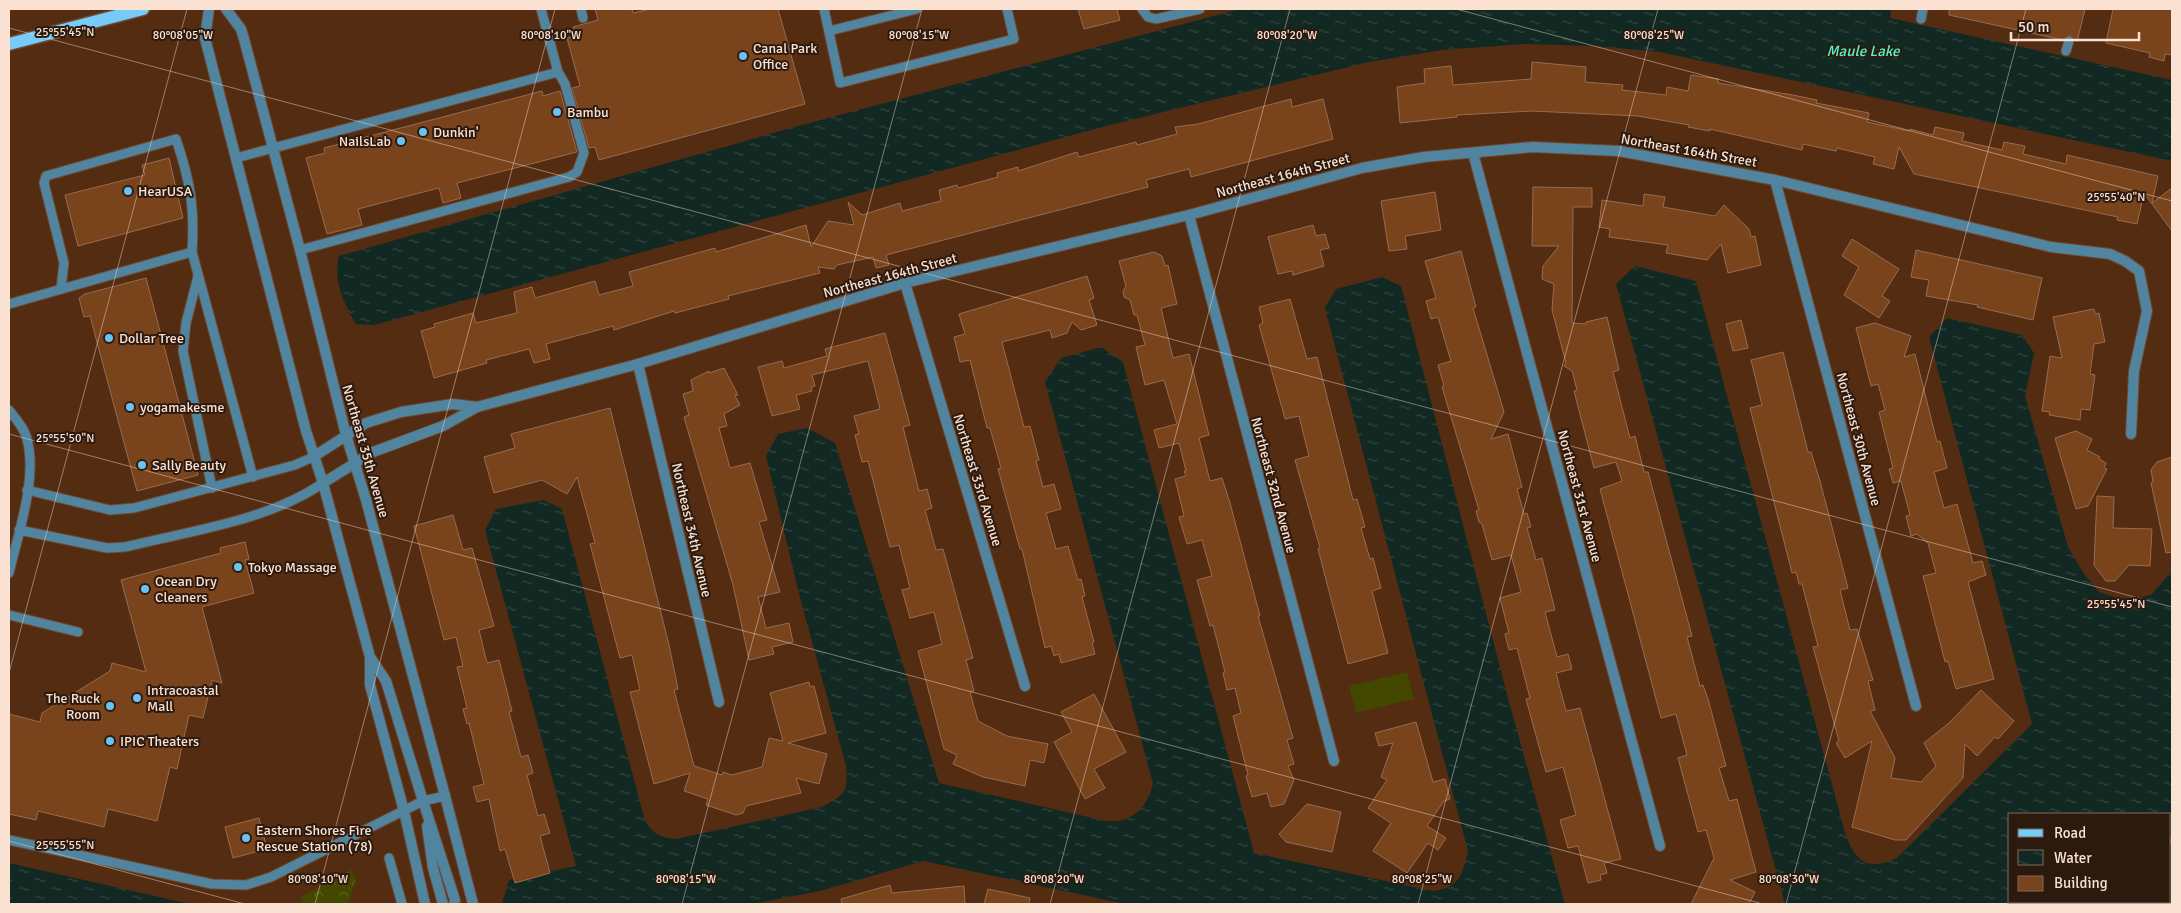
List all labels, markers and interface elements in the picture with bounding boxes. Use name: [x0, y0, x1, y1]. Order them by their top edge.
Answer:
scale bar: [2011, 10, 2138, 42]
text: 50 m: [2018, 18, 2049, 36]
text: 25°55'45"N: [36, 25, 94, 40]
text: 80°08'05"W: [153, 28, 213, 43]
text: 80°08'10"W: [521, 28, 581, 43]
text: 80°08'15"W: [889, 28, 949, 43]
text: 80°08'20"W: [1257, 28, 1317, 43]
text: 80°08'25"W: [1624, 28, 1684, 43]
place label: Canal Park Office: [753, 40, 817, 73]
water label: Maule Lake: [1826, 42, 1901, 60]
marker: Canal Park Office: [737, 50, 749, 62]
place label: Bambu: [567, 104, 609, 121]
marker: Bambu: [551, 106, 563, 118]
place label: Dunkin': [433, 124, 479, 141]
marker: Dunkin': [417, 126, 429, 138]
street label: Northeast 164th Street: [1620, 130, 1758, 171]
place label: NailsLab: [339, 133, 391, 150]
marker: NailsLab: [395, 135, 407, 147]
street label: Northeast 164th Street: [1214, 149, 1352, 202]
place label: HearUSA: [138, 183, 193, 200]
marker: HearUSA: [122, 185, 134, 197]
text: 25°55'40"N: [2087, 190, 2145, 205]
street label: Northeast 164th Street: [821, 249, 959, 302]
place label: Dollar Tree: [119, 330, 184, 347]
marker: Dollar Tree: [103, 332, 115, 344]
street label: Northeast 30th Avenue: [1833, 371, 1885, 508]
street label: Northeast 35th Avenue: [338, 383, 393, 520]
place label: yogamakesme: [140, 399, 224, 416]
marker: yogamakesme: [124, 401, 136, 413]
street label: Northeast 33rd Avenue: [949, 412, 1006, 548]
street label: Northeast 32nd Avenue: [1247, 415, 1300, 555]
street label: Northeast 31st Avenue: [1554, 428, 1605, 564]
text: 25°55'50"N: [36, 431, 94, 446]
place label: Sally Beauty: [152, 457, 227, 474]
marker: Sally Beauty: [136, 459, 148, 471]
street label: Northeast 34th Avenue: [668, 461, 715, 599]
place label: Tokyo Massage: [248, 559, 337, 576]
marker: Tokyo Massage: [232, 561, 244, 573]
place label: Ocean Dry Cleaners: [155, 573, 217, 606]
marker: Ocean Dry Cleaners: [139, 583, 151, 595]
text: 25°55'45"N: [2087, 597, 2145, 612]
place label: Intracoastal Mall: [147, 682, 219, 715]
place label: The Ruck Room: [46, 690, 100, 723]
marker: Intracoastal Mall: [131, 692, 143, 704]
marker: The Ruck Room: [104, 700, 116, 712]
place label: IPIC Theaters: [120, 733, 199, 750]
marker: IPIC Theaters: [104, 735, 116, 747]
legend: [2008, 813, 2171, 903]
place label: Eastern Shores Fire Rescue Station (78): [256, 822, 373, 855]
text: Road: [2054, 824, 2086, 842]
marker: Eastern Shores Fire Rescue Station (78): [240, 832, 252, 844]
text: 25°55'55"N: [36, 838, 94, 853]
text: Water: [2054, 849, 2092, 867]
text: 80°08'10"W: [288, 872, 348, 887]
text: 80°08'15"W: [656, 872, 716, 887]
text: 80°08'20"W: [1024, 872, 1084, 887]
text: 80°08'25"W: [1392, 872, 1452, 887]
text: 80°08'30"W: [1759, 872, 1819, 887]
text: Building: [2054, 874, 2108, 892]

